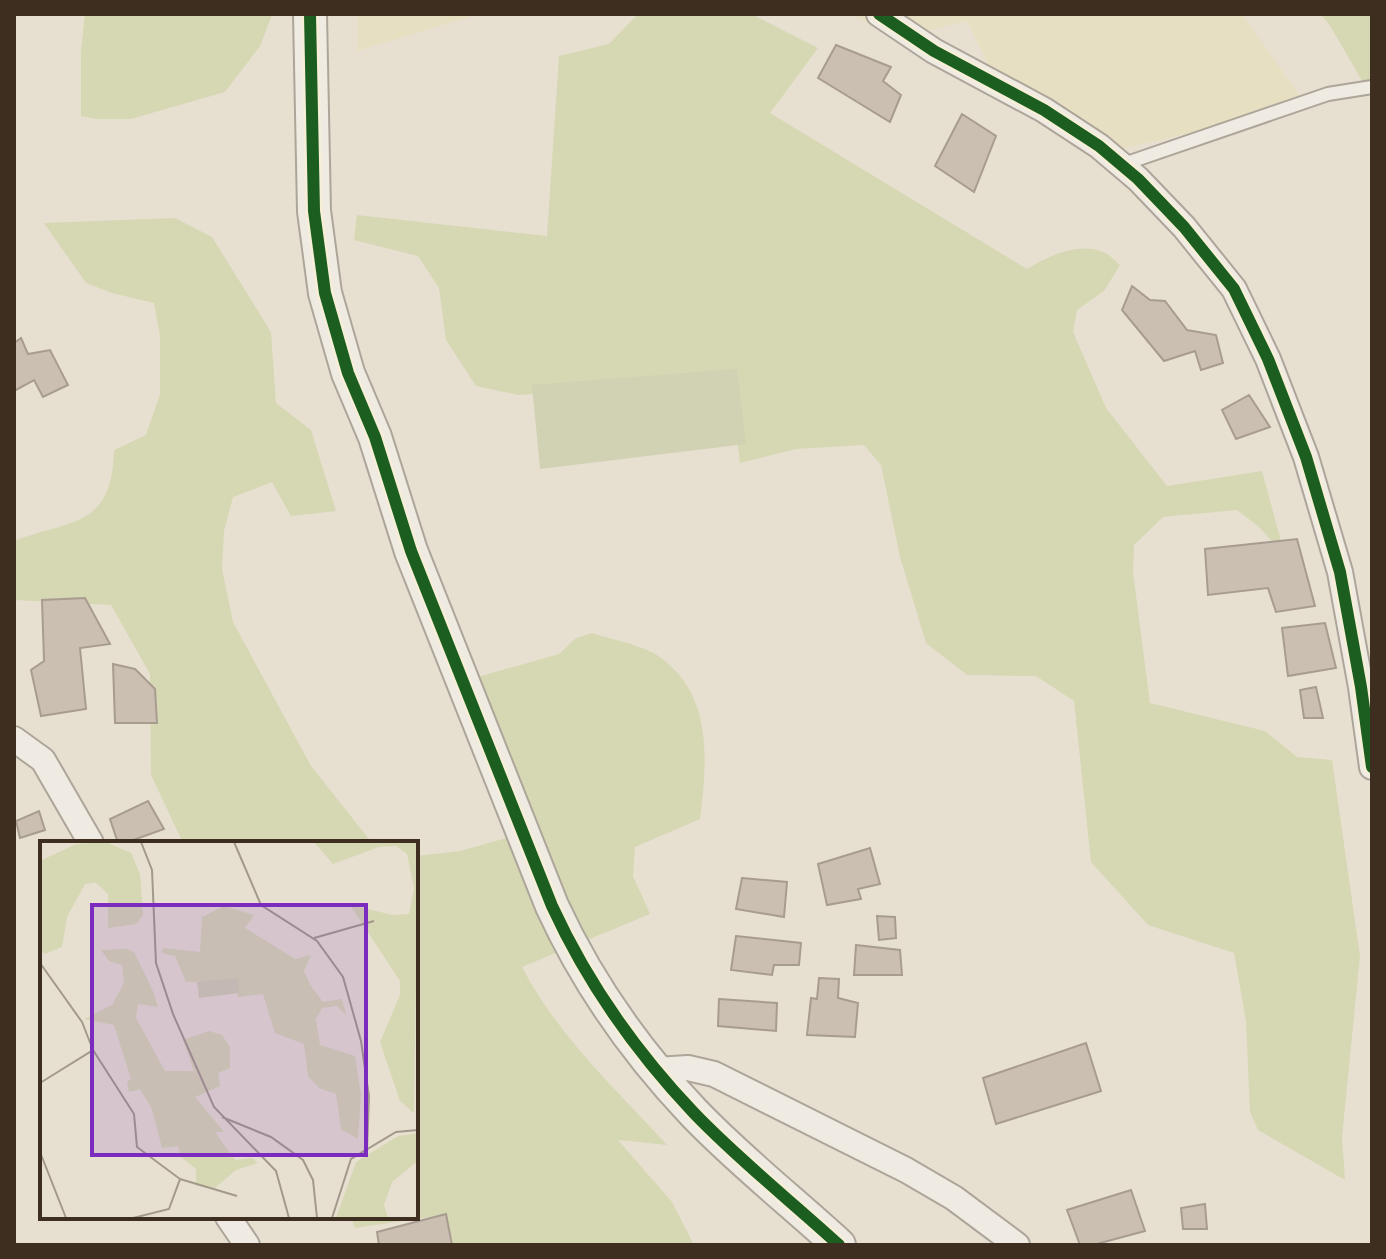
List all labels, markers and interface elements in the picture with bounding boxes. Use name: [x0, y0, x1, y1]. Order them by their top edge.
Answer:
inset map: [40, 841, 418, 1219]

